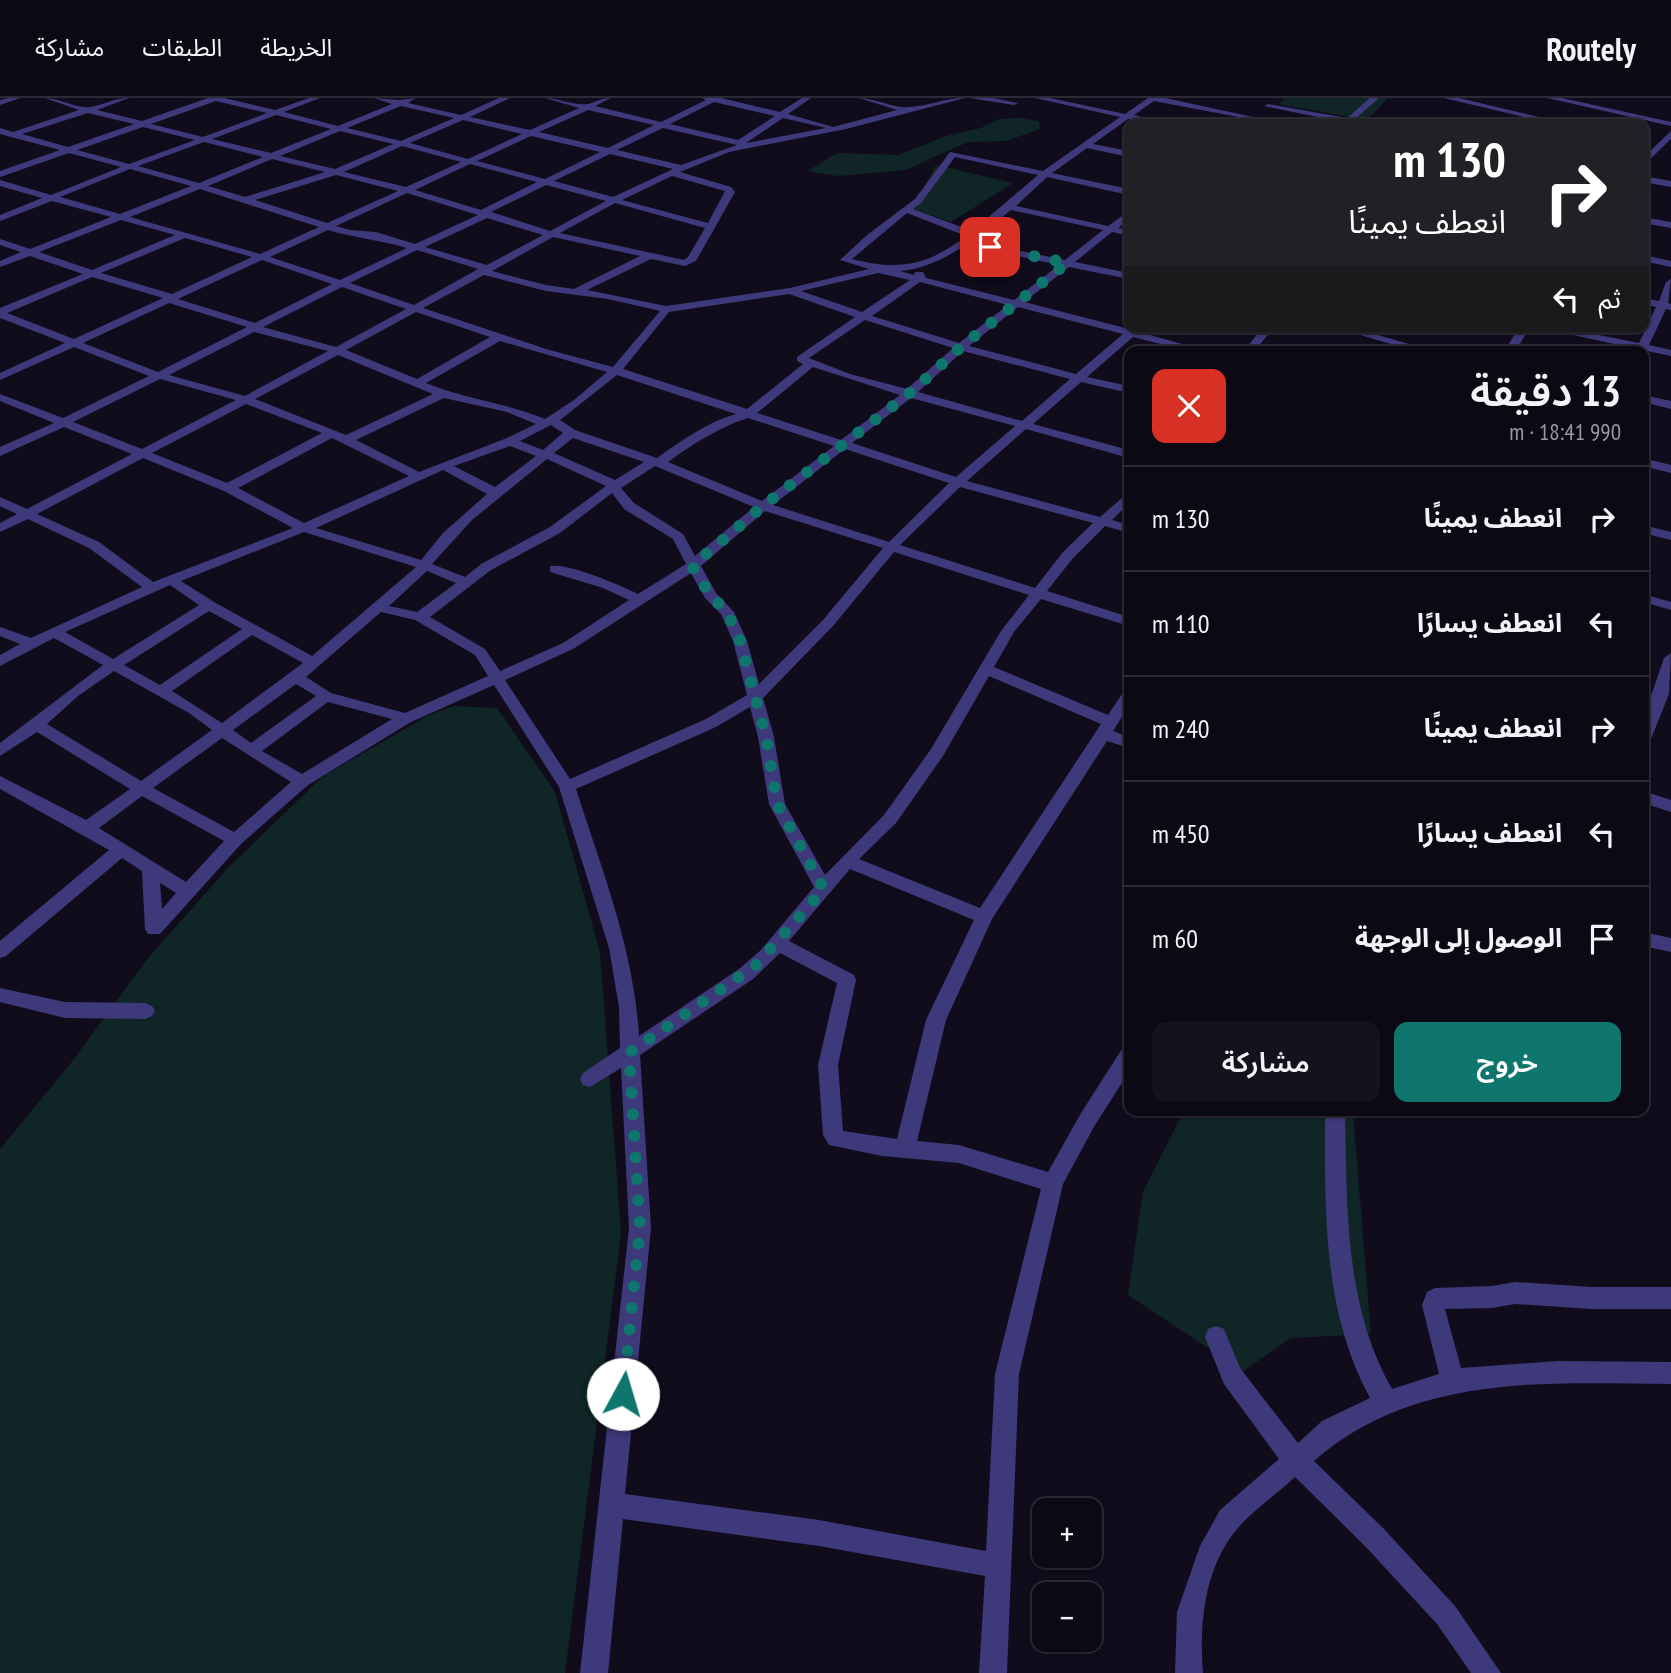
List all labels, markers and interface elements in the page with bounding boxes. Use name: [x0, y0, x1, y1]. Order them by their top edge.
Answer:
text: Routely: [1546, 27, 1636, 70]
text: مشاركة: [35, 32, 104, 63]
text: الطبقات: [142, 32, 222, 63]
text: الخريطة: [260, 32, 332, 63]
text: 130 m: [1393, 127, 1506, 191]
icon: right: [1530, 147, 1621, 238]
text: انعطف يمينًا: [1348, 200, 1506, 242]
pin: [960, 217, 1020, 277]
icon: arrive: [971, 228, 1009, 266]
icon: left: [1547, 280, 1585, 318]
text: ثم: [1599, 282, 1621, 315]
text: 13 دقيقة: [1470, 363, 1621, 418]
button: close: [1152, 369, 1226, 443]
text: 990 m · 18:41: [1509, 417, 1621, 446]
icon: right: [1583, 500, 1621, 538]
text: انعطف يمينًا: [1424, 501, 1562, 534]
text: 130 m: [1152, 502, 1210, 535]
icon: left: [1583, 605, 1621, 643]
text: انعطف يسارًا: [1417, 606, 1562, 639]
text: 110 m: [1152, 607, 1210, 640]
icon: right: [1583, 710, 1621, 748]
text: انعطف يمينًا: [1424, 711, 1562, 744]
text: 240 m: [1152, 712, 1210, 745]
icon: left: [1583, 815, 1621, 853]
text: انعطف يسارًا: [1417, 816, 1562, 849]
text: 450 m: [1152, 817, 1210, 850]
icon: arrive: [1583, 920, 1621, 958]
text: الوصول إلى الوجهة: [1355, 921, 1562, 954]
text: 60 m: [1152, 922, 1198, 955]
button: مشاركة: [1152, 1022, 1380, 1102]
button: خروج: [1394, 1022, 1621, 1102]
position arrow: [586, 1357, 660, 1431]
map controls: [1032, 1498, 1102, 1652]
button: +: [1032, 1498, 1102, 1568]
button: −: [1032, 1582, 1102, 1652]

